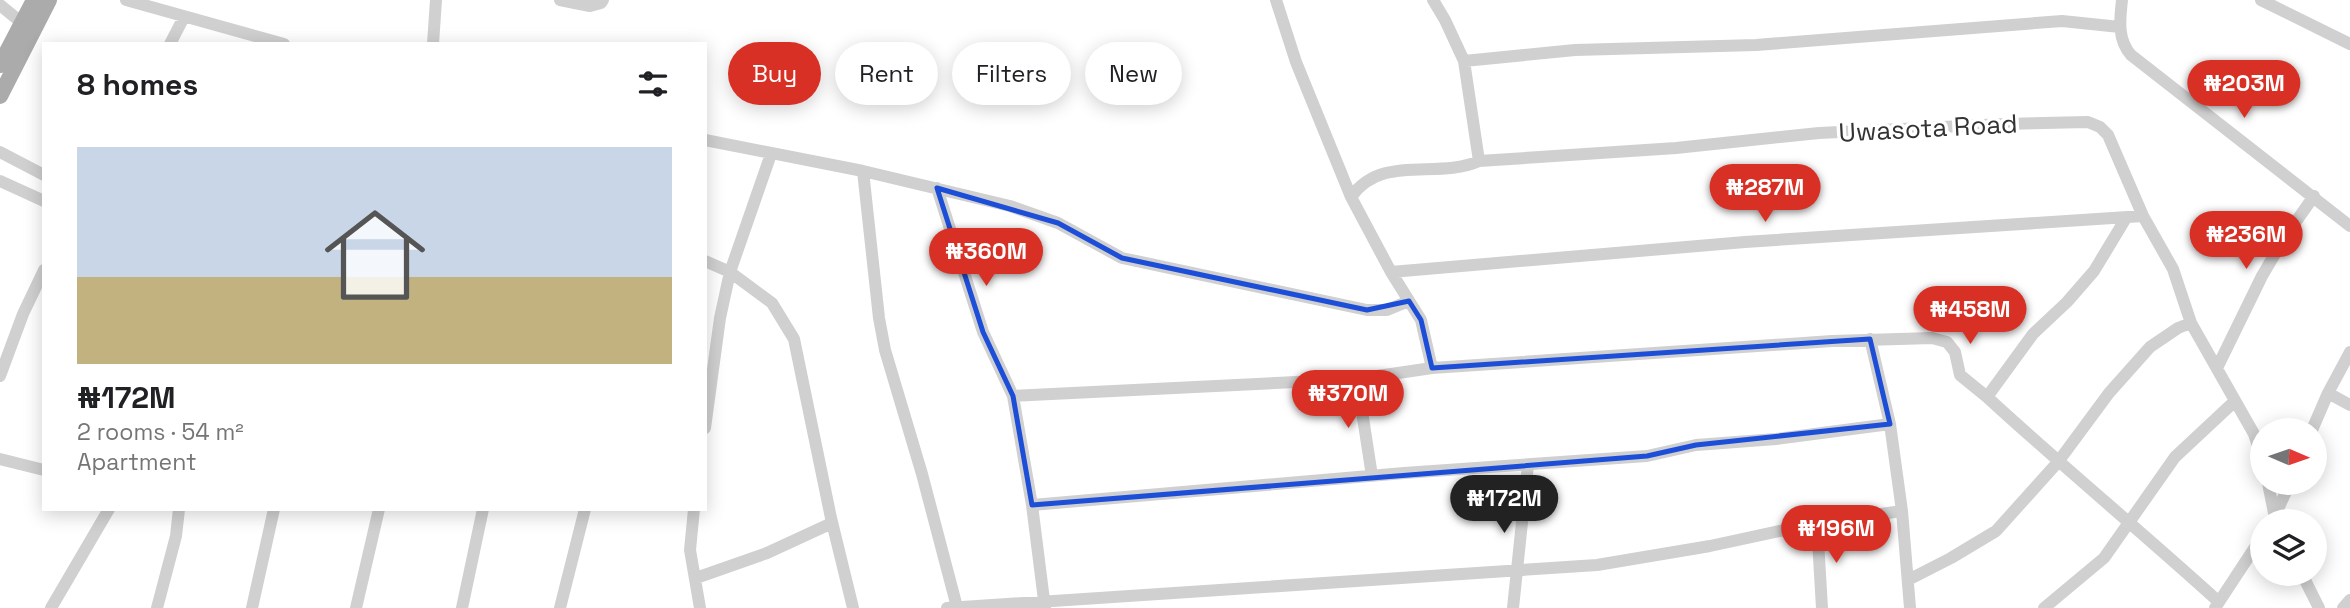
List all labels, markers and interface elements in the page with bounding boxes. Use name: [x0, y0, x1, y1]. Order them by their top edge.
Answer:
chip: Buy: [728, 42, 821, 105]
chip: Rent: [835, 42, 938, 105]
chip: Filters: [952, 42, 1071, 105]
chip: New: [1085, 42, 1182, 105]
pin: ₦203M: [2195, 60, 2293, 120]
text: 8 homes: [77, 65, 198, 104]
icon: filters: [634, 65, 672, 103]
text: ₦203M: [2203, 68, 2285, 98]
street label: Uwasota Road: [1838, 106, 2018, 150]
pin: ₦287M: [1716, 164, 1814, 224]
text: ₦287M: [1726, 172, 1804, 202]
icon: home: [312, 192, 438, 318]
pin: ₦236M: [2197, 212, 2295, 271]
text: ₦236M: [2206, 219, 2286, 249]
pin: ₦360M: [937, 229, 1035, 288]
text: ₦360M: [945, 236, 1027, 266]
pin: ₦458M: [1921, 286, 2019, 346]
text: ₦458M: [1929, 294, 2011, 324]
pin: ₦370M: [1299, 370, 1397, 430]
text: ₦172M: [77, 378, 176, 417]
text: ₦370M: [1308, 378, 1388, 408]
text: 2 rooms · 54 m²: [77, 417, 244, 447]
north arrow: [2250, 418, 2328, 495]
map controls: [2250, 418, 2327, 586]
text: Apartment: [77, 447, 197, 477]
pin: ₦172M: [1455, 476, 1553, 535]
text: ₦172M: [1466, 483, 1542, 513]
pin: ₦196M: [1787, 505, 1885, 565]
button: layers: [2250, 509, 2327, 586]
text: ₦196M: [1797, 513, 1875, 543]

